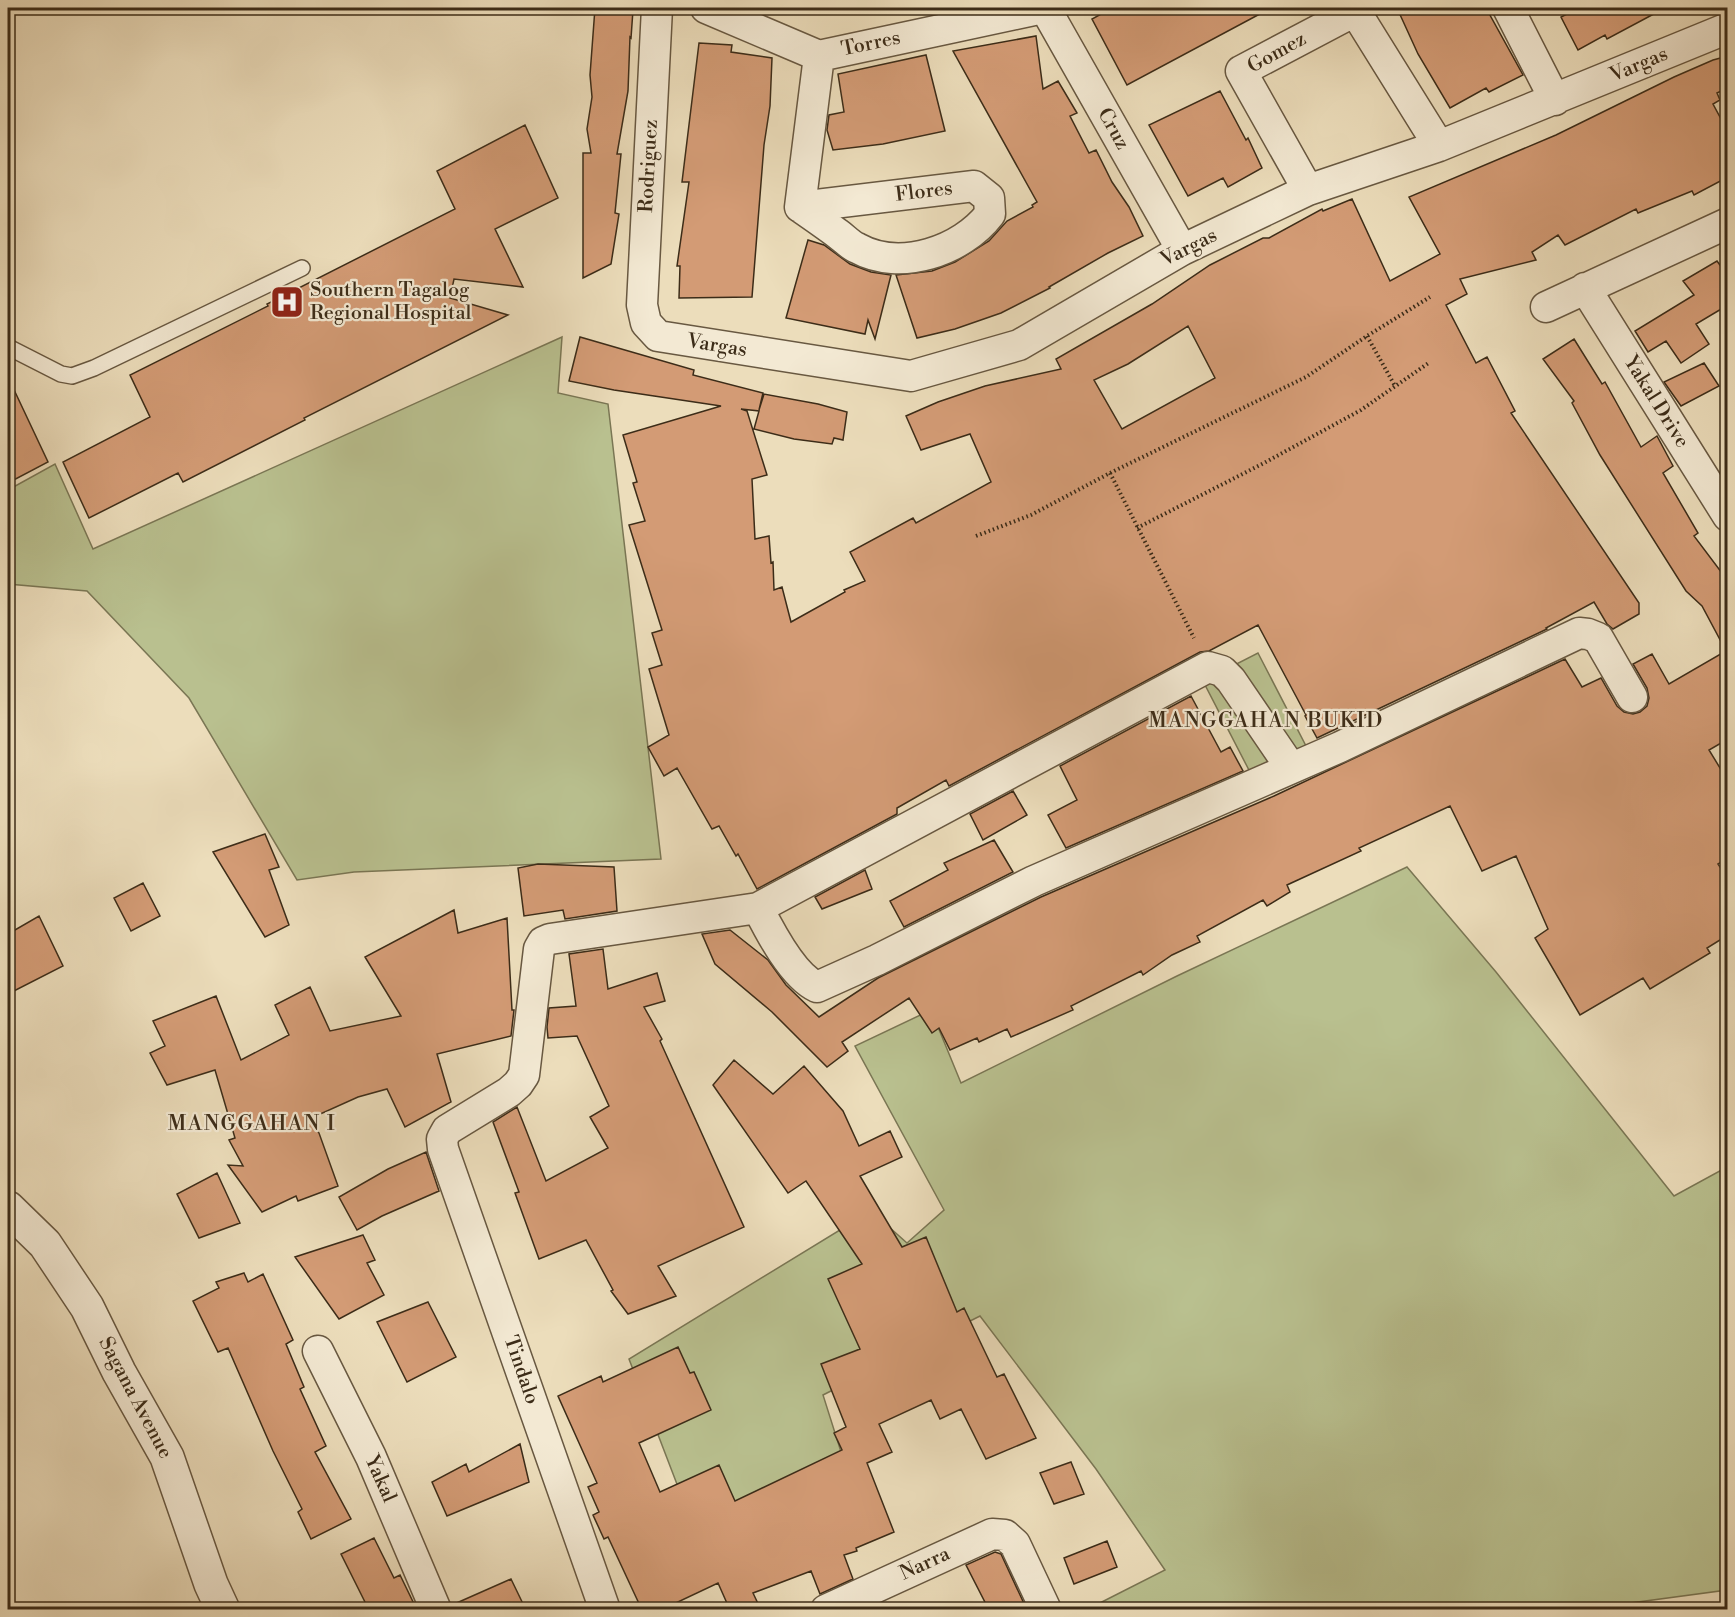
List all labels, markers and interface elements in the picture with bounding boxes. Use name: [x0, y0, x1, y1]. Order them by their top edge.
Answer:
street label: Torres: [839, 26, 903, 62]
street label: Gomez: [1243, 27, 1311, 79]
street label: Vargas: [1605, 42, 1672, 89]
street label: Cruz: [1091, 104, 1135, 154]
street label: Rodriguez: [634, 119, 664, 213]
street label: Flores: [894, 176, 954, 208]
street label: Vargas: [1156, 223, 1222, 273]
place label: Southern Tagalog Regional Hospital: [310, 278, 471, 326]
hospital icon: Southern Tagalog Regional Hospital: [269, 284, 305, 320]
street label: Vargas: [684, 329, 749, 363]
street label: Yakal Drive: [1617, 350, 1694, 453]
district label: MANGGAHAN BUKID: [1148, 708, 1384, 734]
district label: MANGGAHAN I: [168, 1111, 336, 1137]
street label: Tindalo: [498, 1332, 544, 1408]
street label: Sagana Avenue: [92, 1333, 178, 1463]
street label: Yakal: [358, 1450, 401, 1507]
street label: Narra: [896, 1541, 955, 1586]

